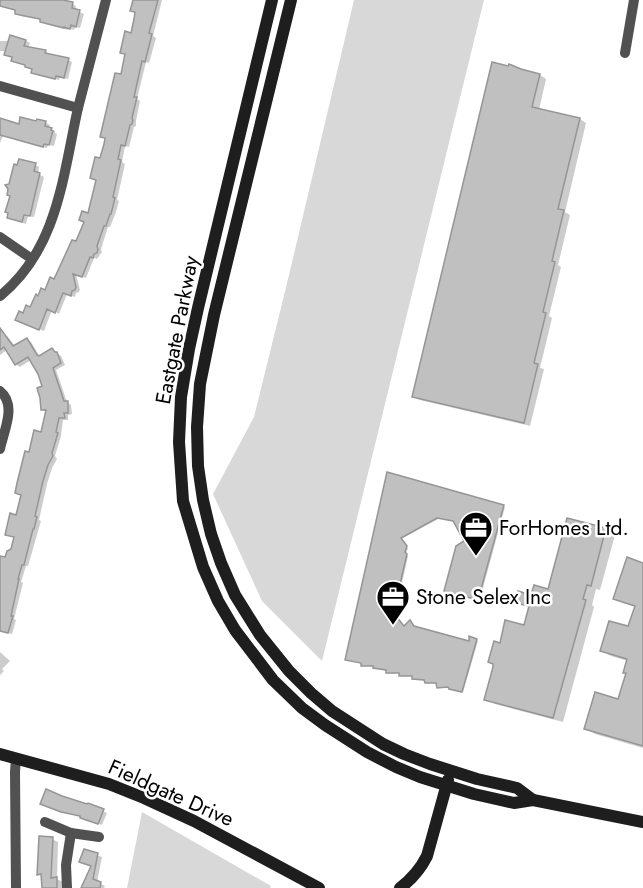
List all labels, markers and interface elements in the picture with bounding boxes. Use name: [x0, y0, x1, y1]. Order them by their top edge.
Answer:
street label: Eastgate Parkway: [148, 252, 206, 407]
office icon: ForHomes Ltd.: [458, 510, 494, 557]
place label: ForHomes Ltd.: [499, 513, 629, 543]
office icon: Stone Selex Inc: [375, 579, 411, 626]
place label: Stone Selex Inc: [416, 582, 551, 612]
street label: Fieldgate Drive: [103, 752, 239, 834]

